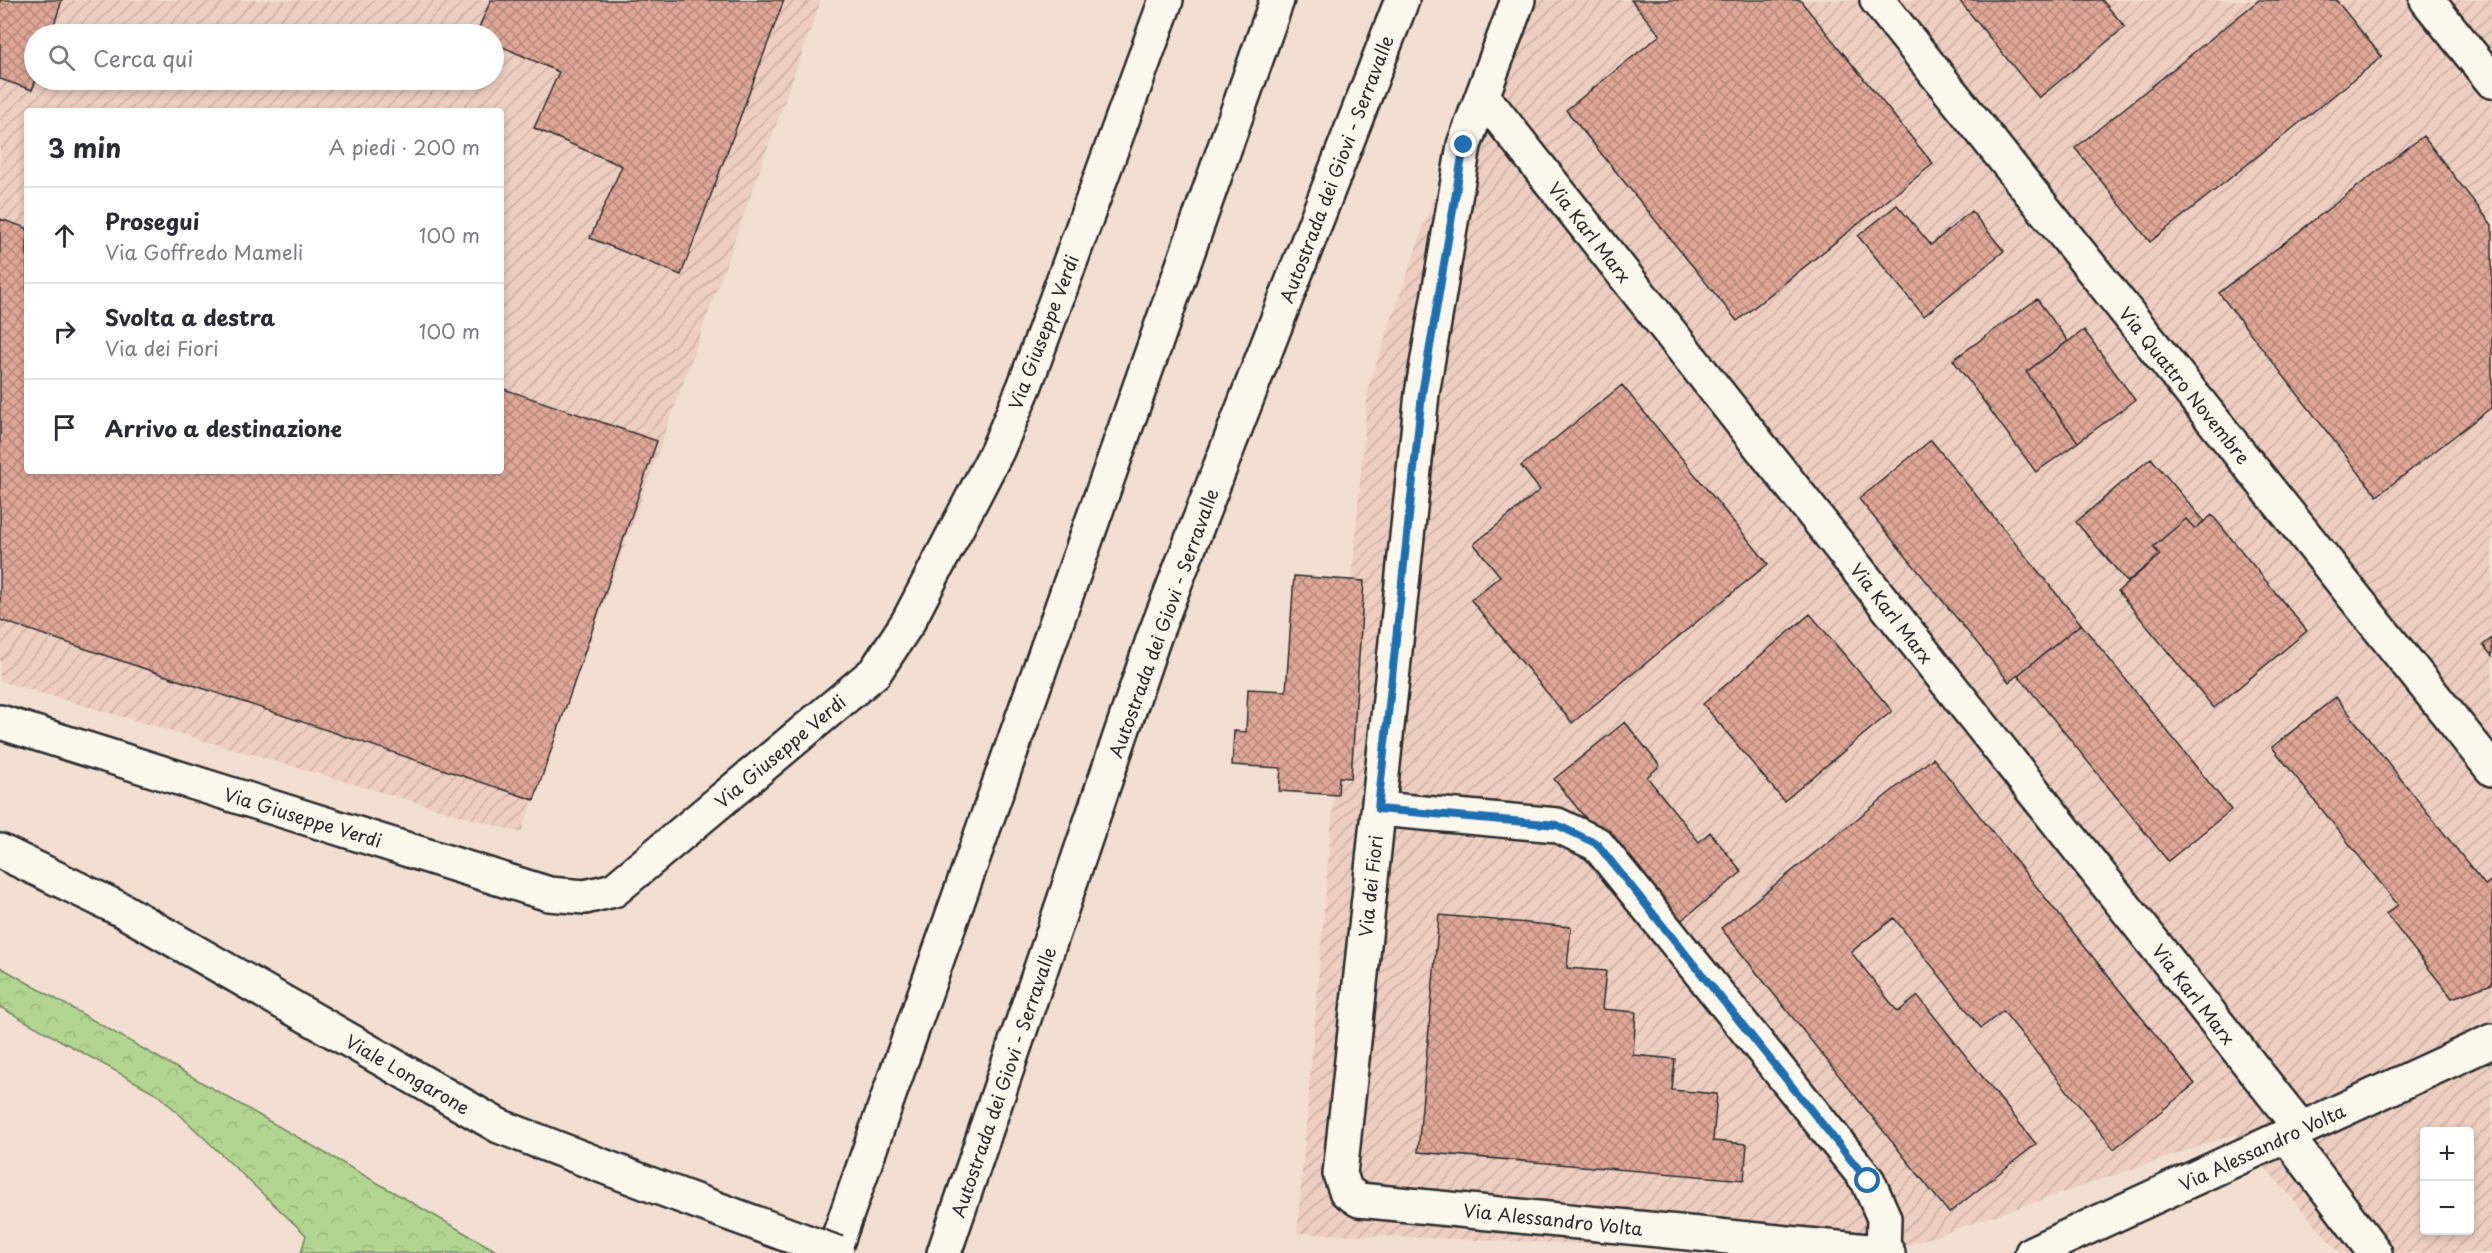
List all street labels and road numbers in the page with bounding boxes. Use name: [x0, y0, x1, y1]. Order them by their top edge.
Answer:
street label: Autostrada dei Giovi - Serravalle: [1272, 31, 1400, 307]
street label: Via Karl Marx: [1542, 176, 1638, 288]
street label: Via Giuseppe Verdi: [1001, 251, 1085, 413]
street label: Via Quattro Novembre: [2113, 300, 2257, 470]
street label: Autostrada dei Giovi - Serravalle: [1102, 484, 1224, 761]
street label: Via Karl Marx: [1844, 557, 1940, 669]
street label: Via Giuseppe Verdi: [709, 688, 851, 814]
street label: Via Giuseppe Verdi: [221, 780, 385, 854]
street label: Via dei Fiori: [1351, 834, 1389, 938]
street label: Via Karl Marx: [2146, 938, 2242, 1050]
street label: Autostrada dei Giovi - Serravalle: [944, 943, 1062, 1221]
street label: Viale Longarone: [341, 1027, 475, 1121]
street label: Via Alessandro Volta: [2174, 1096, 2350, 1197]
street label: Via Alessandro Volta: [1462, 1196, 1645, 1242]

